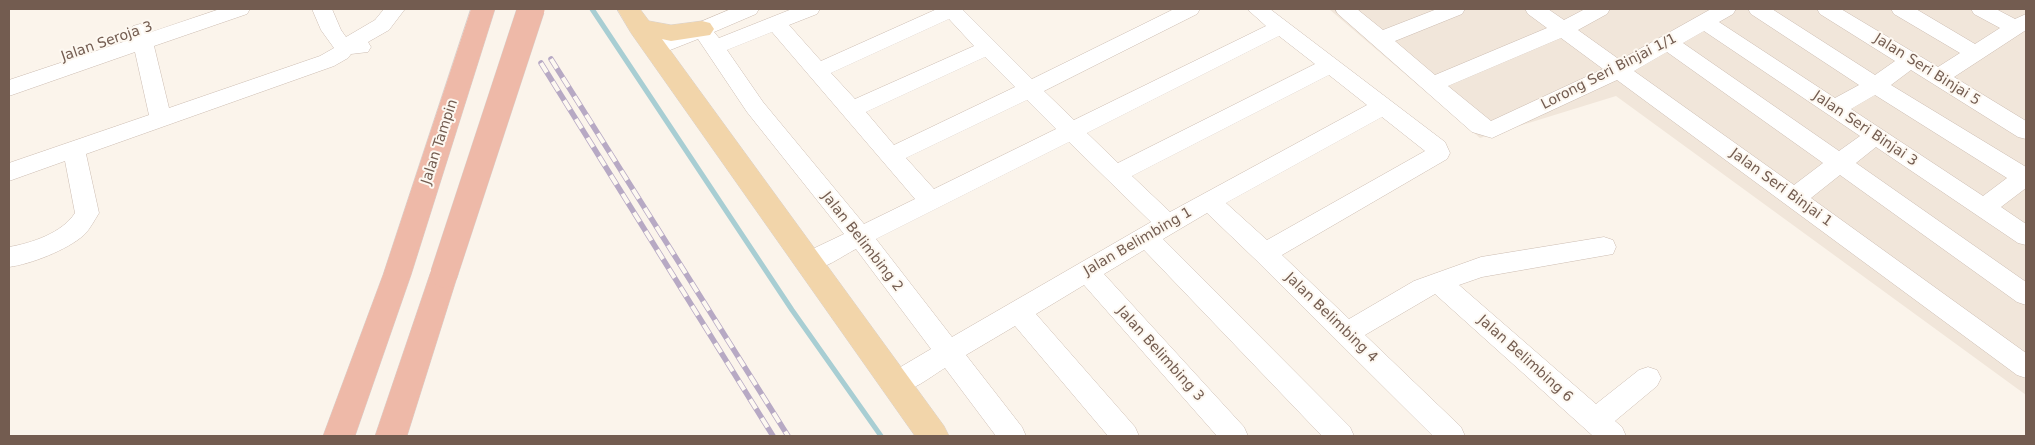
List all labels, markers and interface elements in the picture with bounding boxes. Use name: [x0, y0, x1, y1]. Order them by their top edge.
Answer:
street label: Jalan Seroja 3: [59, 18, 155, 66]
street label: Lorong Seri Binjai 1/1: [1539, 31, 1679, 113]
street label: Jalan Seri Binjai 5: [1871, 31, 1983, 109]
street label: Jalan Seri Binjai 3: [1810, 88, 1920, 170]
street label: Jalan Tampin: [418, 97, 462, 187]
street label: Jalan Seri Binjai 1: [1727, 145, 1835, 231]
street label: Jalan Belimbing 2: [818, 189, 906, 295]
street label: Jalan Belimbing 1: [1081, 204, 1195, 280]
street label: Jalan Belimbing 4: [1281, 270, 1381, 366]
street label: Jalan Belimbing 3: [1113, 303, 1207, 405]
street label: Jalan Belimbing 6: [1474, 312, 1576, 406]

